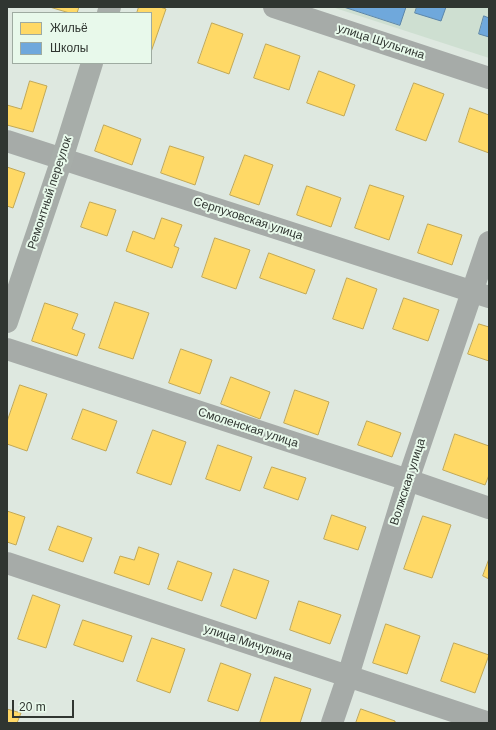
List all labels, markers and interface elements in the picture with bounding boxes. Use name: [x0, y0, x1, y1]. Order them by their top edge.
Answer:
legend: [12, 12, 152, 64]
text: Жильё: [50, 21, 88, 35]
street label: улица Шульгина: [336, 21, 426, 63]
text: Школы: [50, 41, 88, 55]
street label: Ремонтный переулок: [25, 135, 75, 251]
street label: Серпуховская улица: [191, 194, 305, 244]
street label: Смоленская улица: [196, 405, 300, 451]
street label: Волжская улица: [387, 437, 429, 527]
street label: улица Мичурина: [202, 622, 294, 664]
scale bar: [14, 692, 76, 718]
text: 20 m: [19, 700, 46, 714]

